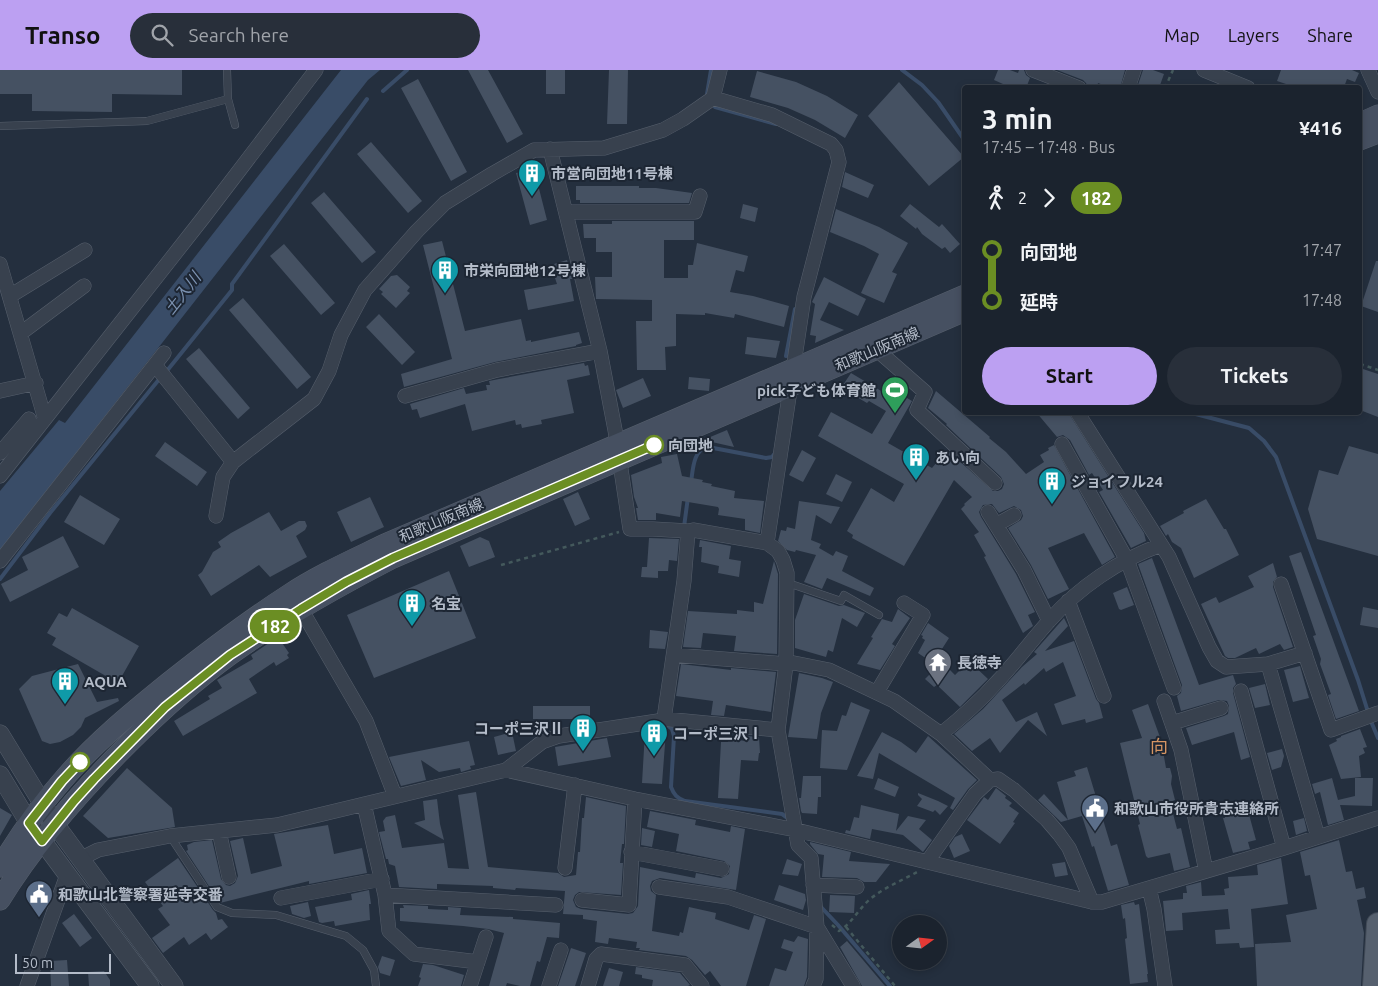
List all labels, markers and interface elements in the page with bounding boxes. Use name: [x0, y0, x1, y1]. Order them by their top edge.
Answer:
search box: [130, 13, 480, 58]
icon: search: [148, 21, 176, 49]
text: Transo: [25, 22, 100, 49]
text: Search here: [188, 24, 289, 46]
text: Map: [1164, 25, 1200, 45]
text: Layers: [1228, 25, 1279, 45]
text: Share: [1307, 25, 1353, 45]
text: 3 min: [982, 103, 1053, 134]
text: ¥416: [1299, 117, 1342, 139]
text: 17:45 – 17:48 · Bus: [982, 138, 1115, 156]
building icon: 市営向団地11号棟: [517, 158, 547, 197]
place label: 市営向団地11号棟: [551, 165, 673, 182]
icon: walk: [982, 184, 1010, 212]
icon: forward: [1035, 184, 1063, 212]
text: 182: [1081, 188, 1112, 208]
text: 2: [1018, 189, 1027, 207]
text: 向団地: [1020, 241, 1077, 263]
text: 17:47: [1302, 241, 1342, 259]
building icon: 市栄向団地12号棟: [430, 255, 460, 294]
place label: 市栄向団地12号棟: [464, 262, 586, 279]
water label: 土入川: [160, 267, 205, 317]
text: 延時: [1020, 291, 1058, 313]
text: 17:48: [1302, 291, 1342, 309]
street label: 和歌山阪南線: [832, 324, 922, 374]
button: Start: [982, 347, 1157, 405]
button: Tickets: [1167, 347, 1342, 405]
sports icon: pick子ども体育館: [880, 375, 910, 414]
place label: pick子ども体育館: [757, 382, 876, 399]
marker: 向団地: [644, 435, 664, 455]
place label: 向団地: [668, 437, 713, 454]
building icon: あい向: [901, 442, 931, 481]
place label: あい向: [935, 449, 980, 466]
building icon: ジョイフル24: [1037, 466, 1067, 505]
place label: ジョイフル24: [1071, 473, 1163, 490]
street label: 和歌山阪南線: [396, 495, 486, 545]
building icon: 名宝: [397, 588, 427, 627]
place label: 名宝: [431, 595, 461, 612]
line badge: 182: [246, 610, 304, 642]
text: 182: [260, 616, 290, 636]
temple icon: 長徳寺: [923, 647, 953, 686]
place label: 長徳寺: [957, 654, 1002, 671]
building icon: AQUA: [50, 666, 80, 705]
place label: AQUA: [84, 673, 127, 690]
building icon: コーポ三沢Ⅱ: [568, 713, 598, 752]
building icon: コーポ三沢Ⅰ: [639, 718, 669, 757]
place label: コーポ三沢Ⅱ: [474, 720, 564, 737]
place label: コーポ三沢Ⅰ: [673, 725, 763, 742]
district label: 向: [1150, 736, 1168, 756]
unlabelled marker: [70, 752, 90, 772]
public building icon: 和歌山市役所貴志連絡所: [1080, 793, 1110, 832]
place label: 和歌山市役所貴志連絡所: [1114, 800, 1279, 817]
public building icon: 和歌山北警察署延寺交番: [24, 879, 54, 918]
place label: 和歌山北警察署延寺交番: [58, 886, 223, 903]
north arrow: [892, 915, 948, 970]
map controls: [892, 915, 947, 970]
scale bar: [15, 951, 111, 974]
text: 50 m: [22, 955, 53, 971]

